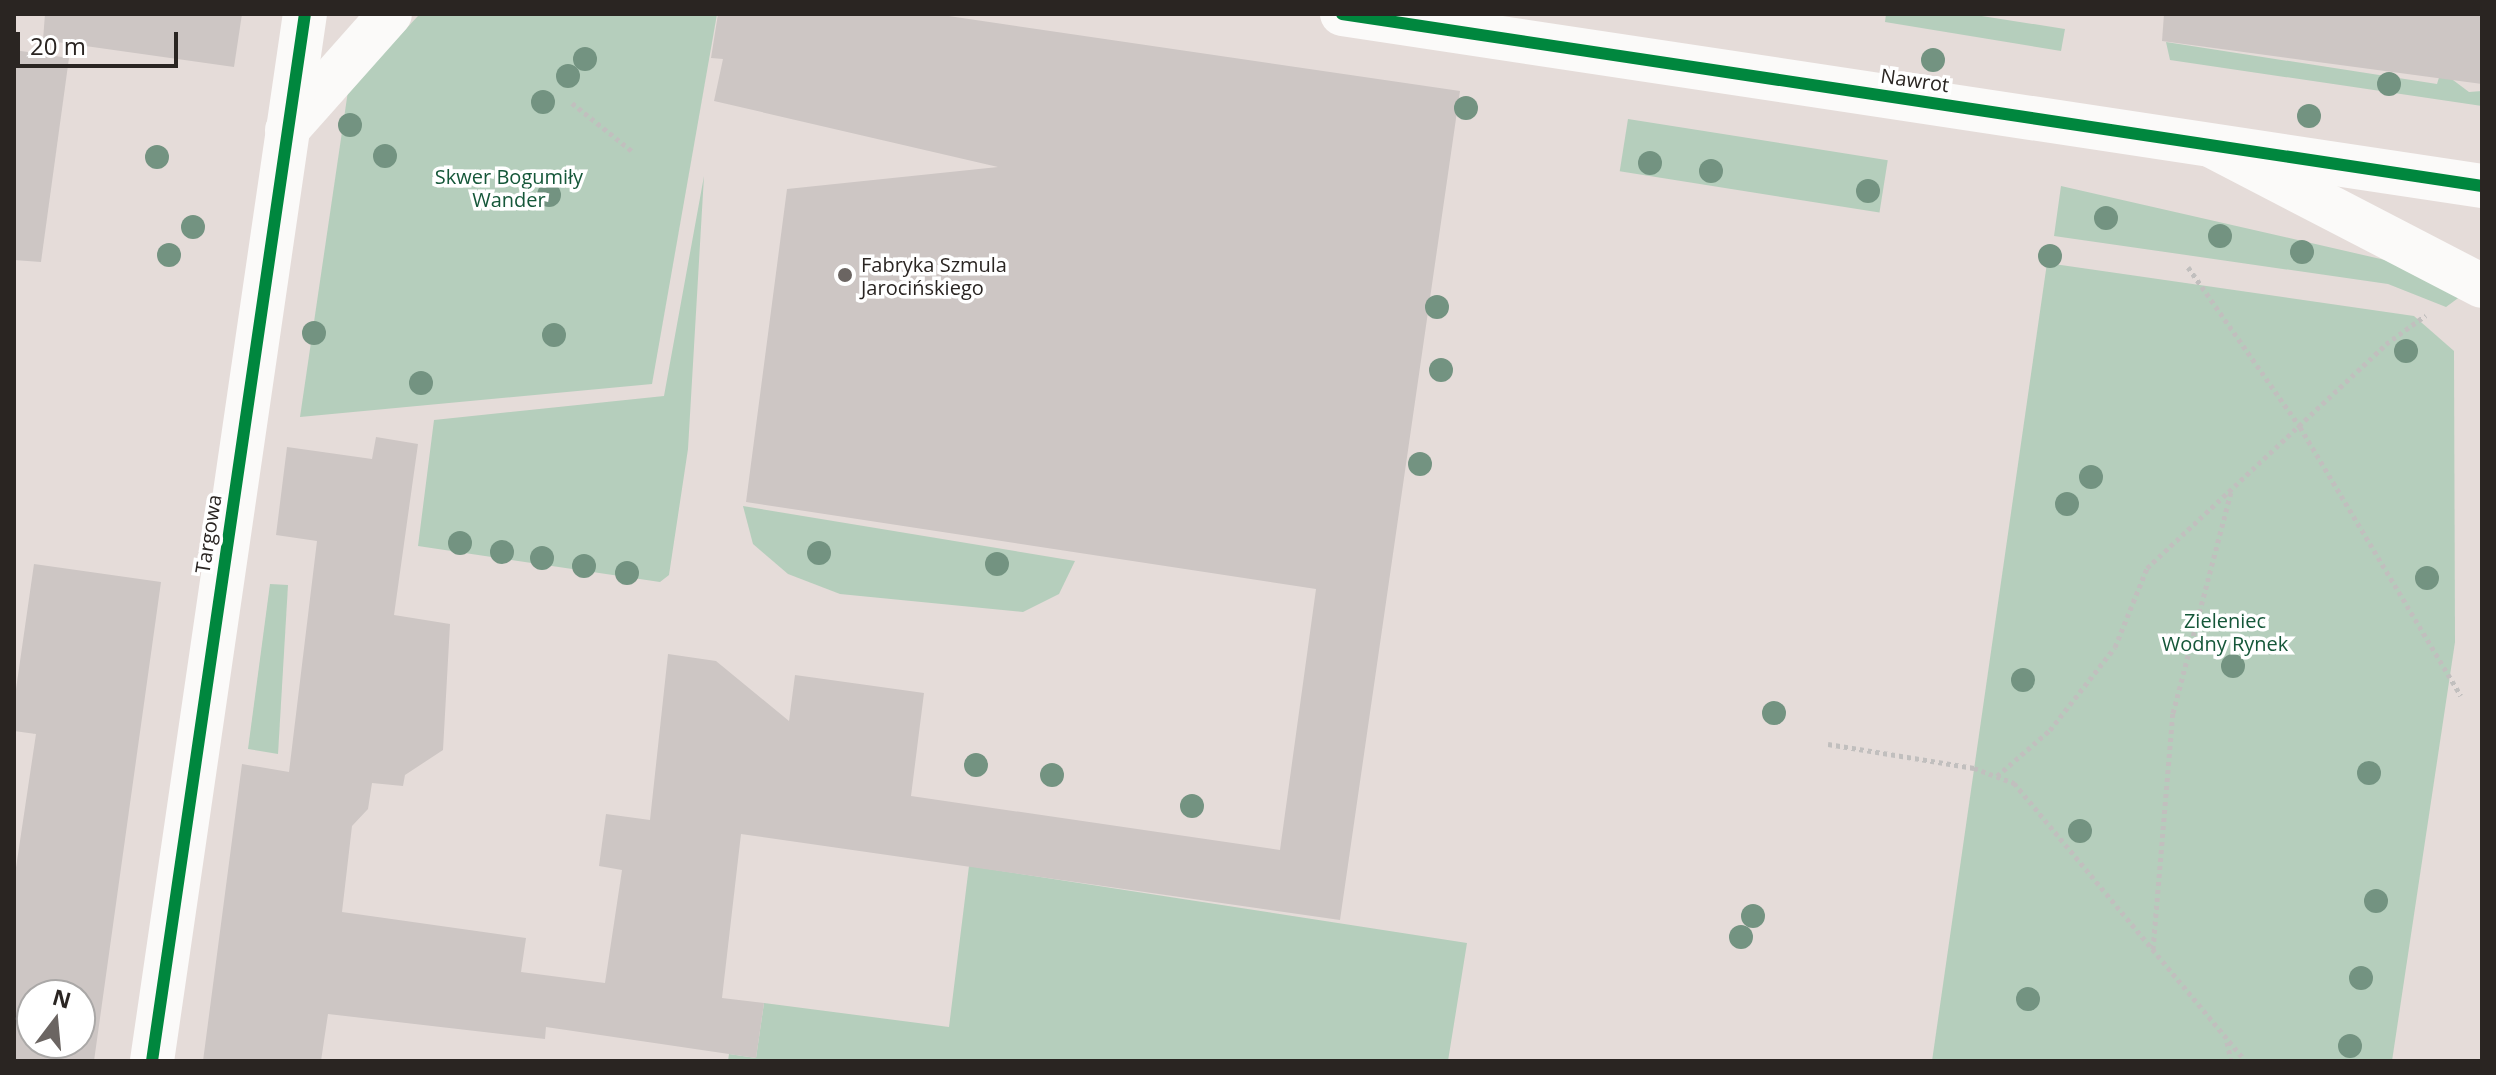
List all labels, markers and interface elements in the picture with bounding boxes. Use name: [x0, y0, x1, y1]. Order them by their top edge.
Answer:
scale bar: [20, 16, 182, 66]
text: 20 m: [30, 29, 86, 62]
street label: Nawrot: [1879, 63, 1951, 97]
park label: Skwer Bogumiły Wander: [435, 165, 583, 212]
place label: Fabryka Szmula Jarocińskiego: [861, 252, 1007, 299]
marker: Fabryka Szmula Jarocińskiego: [836, 266, 854, 284]
street label: Targowa: [190, 493, 226, 575]
park label: Zieleniec Wodny Rynek: [2162, 609, 2288, 656]
north arrow: [16, 979, 96, 1059]
text: N: [49, 981, 75, 1015]

